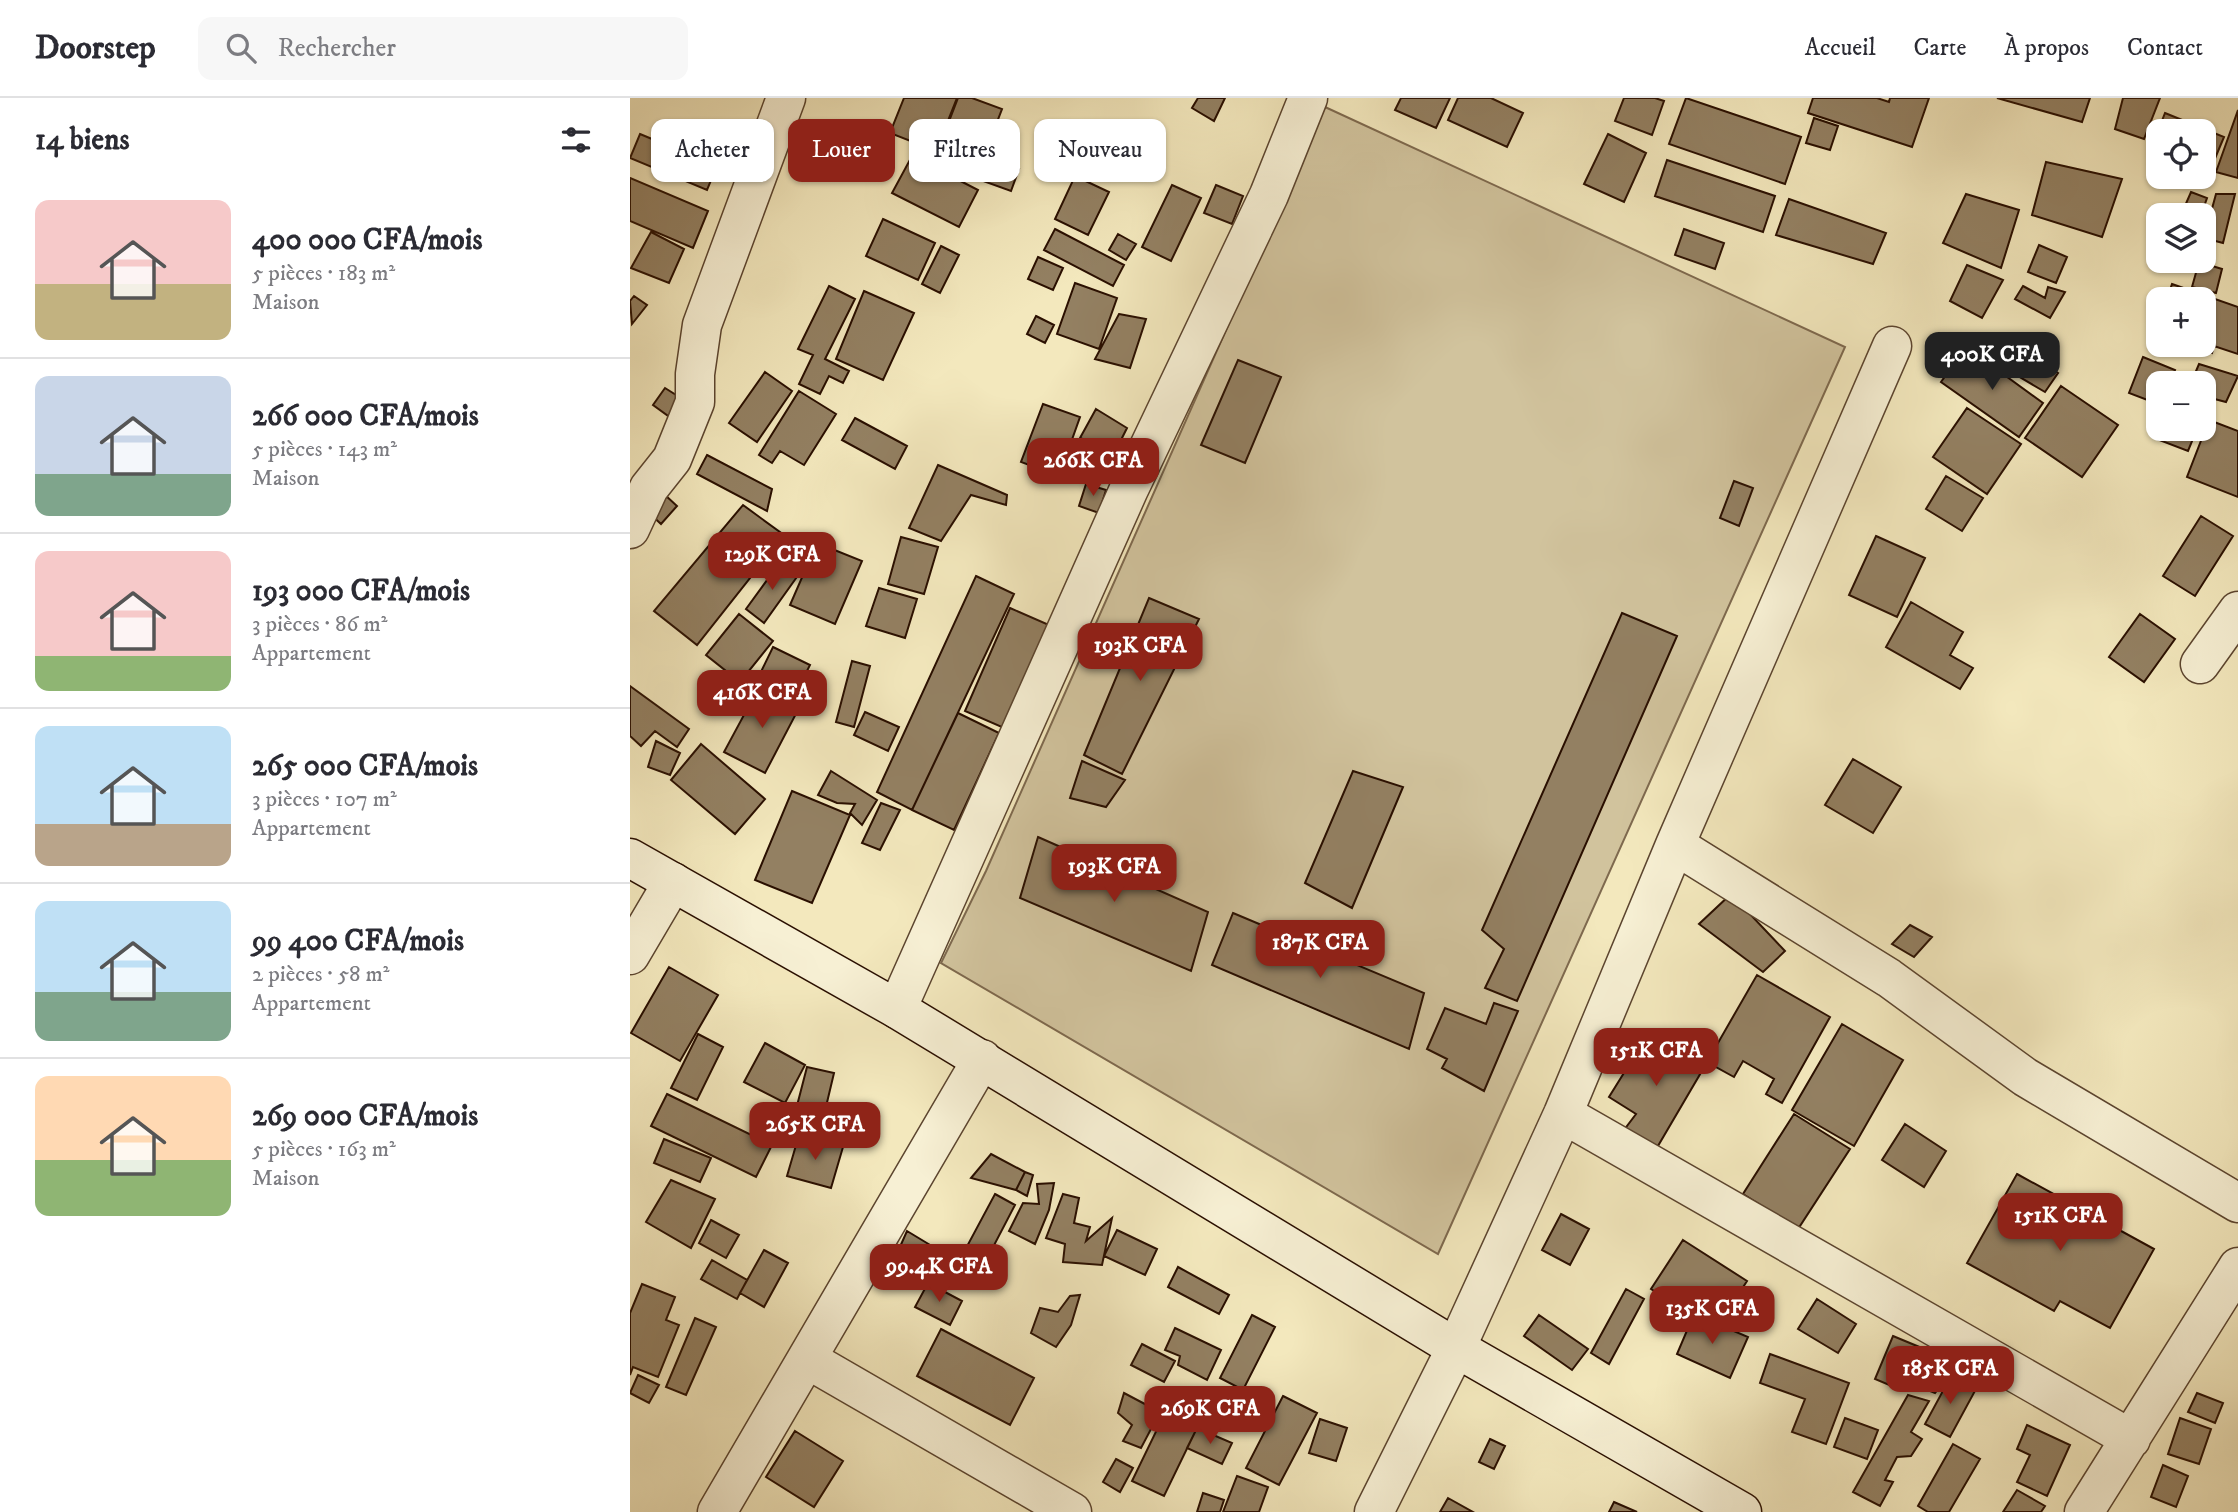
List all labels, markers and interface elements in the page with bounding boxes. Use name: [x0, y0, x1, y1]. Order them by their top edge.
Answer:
search box: [198, 17, 688, 80]
text: Doorstep: [35, 28, 156, 69]
icon: search: [222, 29, 260, 67]
text: Rechercher: [278, 32, 396, 65]
text: Accueil: [1805, 33, 1876, 63]
text: Carte: [1914, 33, 1966, 63]
text: À propos: [2004, 33, 2089, 63]
text: Contact: [2127, 33, 2203, 63]
chip: Acheter: [651, 119, 774, 182]
chip: Louer: [788, 119, 895, 182]
chip: Filtres: [909, 119, 1020, 182]
chip: Nouveau: [1034, 119, 1166, 182]
map controls: [2146, 119, 2216, 441]
button: locate: [2146, 119, 2216, 189]
icon: filters: [557, 121, 595, 159]
text: 14 biens: [35, 122, 130, 159]
button: layers: [2146, 203, 2216, 273]
text: 400 000 CFA/mois: [252, 222, 482, 259]
icon: home: [91, 228, 175, 312]
text: 5 pièces · 183 m²: [252, 259, 395, 288]
button: +: [2146, 287, 2216, 357]
text: Maison: [252, 288, 320, 317]
pin: 400K CFA: [1920, 332, 2064, 392]
text: 400K CFA: [1941, 340, 2043, 369]
button: −: [2146, 371, 2216, 441]
text: 266 000 CFA/mois: [252, 398, 479, 435]
icon: home: [91, 404, 175, 488]
text: 5 pièces · 143 m²: [252, 435, 397, 464]
pin: 266K CFA: [1021, 438, 1165, 498]
text: 266K CFA: [1043, 446, 1143, 475]
text: Maison: [252, 464, 320, 493]
pin: 129K CFA: [700, 532, 844, 592]
text: 129K CFA: [724, 540, 820, 569]
text: 193 000 CFA/mois: [252, 573, 470, 610]
icon: home: [91, 579, 175, 663]
text: 3 pièces · 86 m²: [252, 610, 387, 639]
pin: 193K CFA: [1068, 624, 1212, 683]
text: 193K CFA: [1094, 631, 1186, 660]
text: Appartement: [252, 639, 371, 668]
pin: 416K CFA: [690, 670, 834, 730]
text: 416K CFA: [713, 678, 811, 707]
text: 265 000 CFA/mois: [252, 748, 478, 785]
icon: home: [91, 754, 175, 838]
text: 3 pièces · 107 m²: [252, 785, 397, 814]
text: Appartement: [252, 814, 371, 843]
pin: 193K CFA: [1042, 844, 1186, 904]
text: 193K CFA: [1068, 852, 1160, 881]
pin: 187K CFA: [1248, 920, 1392, 980]
text: 99 400 CFA/mois: [252, 923, 464, 960]
text: 187K CFA: [1272, 928, 1368, 957]
icon: home: [91, 929, 175, 1013]
text: 2 pièces · 58 m²: [252, 960, 390, 989]
text: Appartement: [252, 989, 371, 1018]
pin: 151K CFA: [1584, 1028, 1728, 1088]
text: 151K CFA: [1610, 1036, 1702, 1065]
text: 269 000 CFA/mois: [252, 1098, 478, 1135]
pin: 265K CFA: [743, 1102, 887, 1162]
icon: home: [91, 1104, 175, 1188]
text: 265K CFA: [765, 1110, 865, 1139]
text: 5 pièces · 163 m²: [252, 1135, 396, 1164]
text: Maison: [252, 1164, 320, 1193]
pin: 151K CFA: [1988, 1194, 2132, 1253]
text: 151K CFA: [2014, 1201, 2106, 1230]
pin: 99.4K CFA: [859, 1244, 1019, 1304]
text: 99.4K CFA: [886, 1252, 992, 1281]
pin: 135K CFA: [1640, 1286, 1784, 1346]
text: 135K CFA: [1666, 1294, 1758, 1323]
pin: 185K CFA: [1878, 1346, 2022, 1406]
text: 185K CFA: [1902, 1354, 1998, 1383]
pin: 269K CFA: [1138, 1386, 1282, 1446]
text: 269K CFA: [1160, 1394, 1260, 1423]

